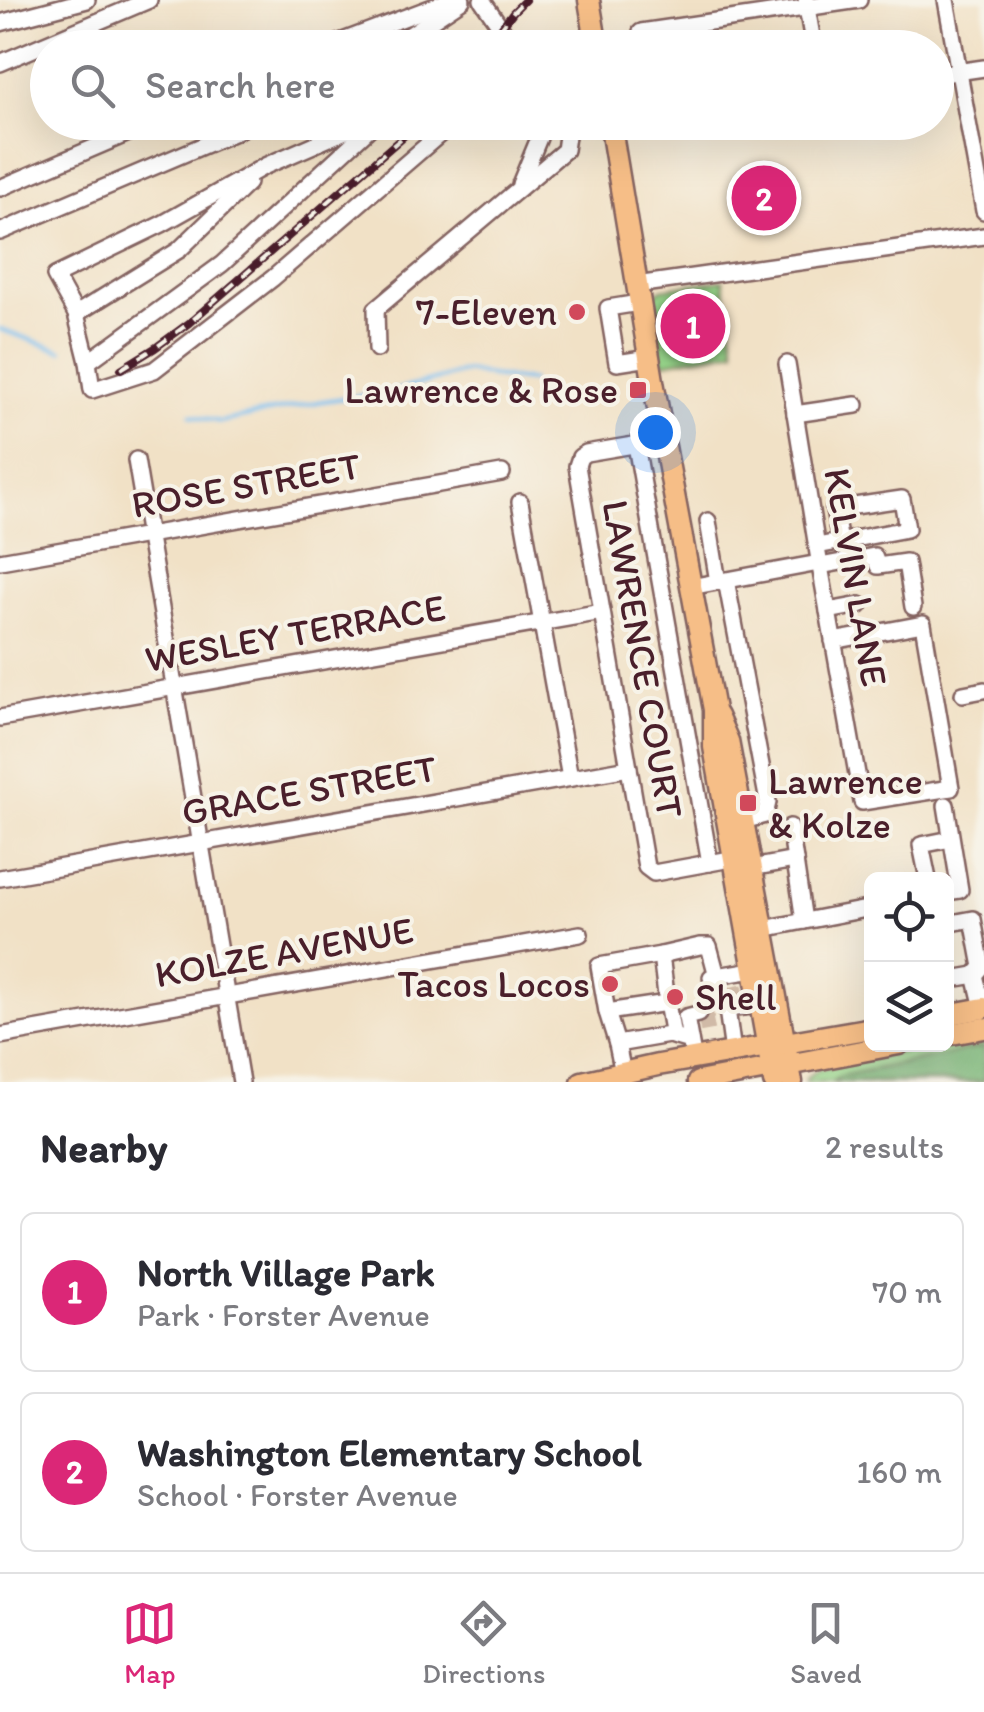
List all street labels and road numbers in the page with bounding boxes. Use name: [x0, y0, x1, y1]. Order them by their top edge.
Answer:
street label: ROSE STREET: [128, 442, 364, 528]
street label: KELVIN LANE: [814, 464, 898, 690]
street label: LAWRENCE COURT: [592, 497, 694, 821]
street label: WESLEY TERRACE: [141, 584, 449, 682]
street label: GRACE STREET: [178, 745, 440, 835]
street label: KOLZE AVENUE: [151, 907, 417, 997]

